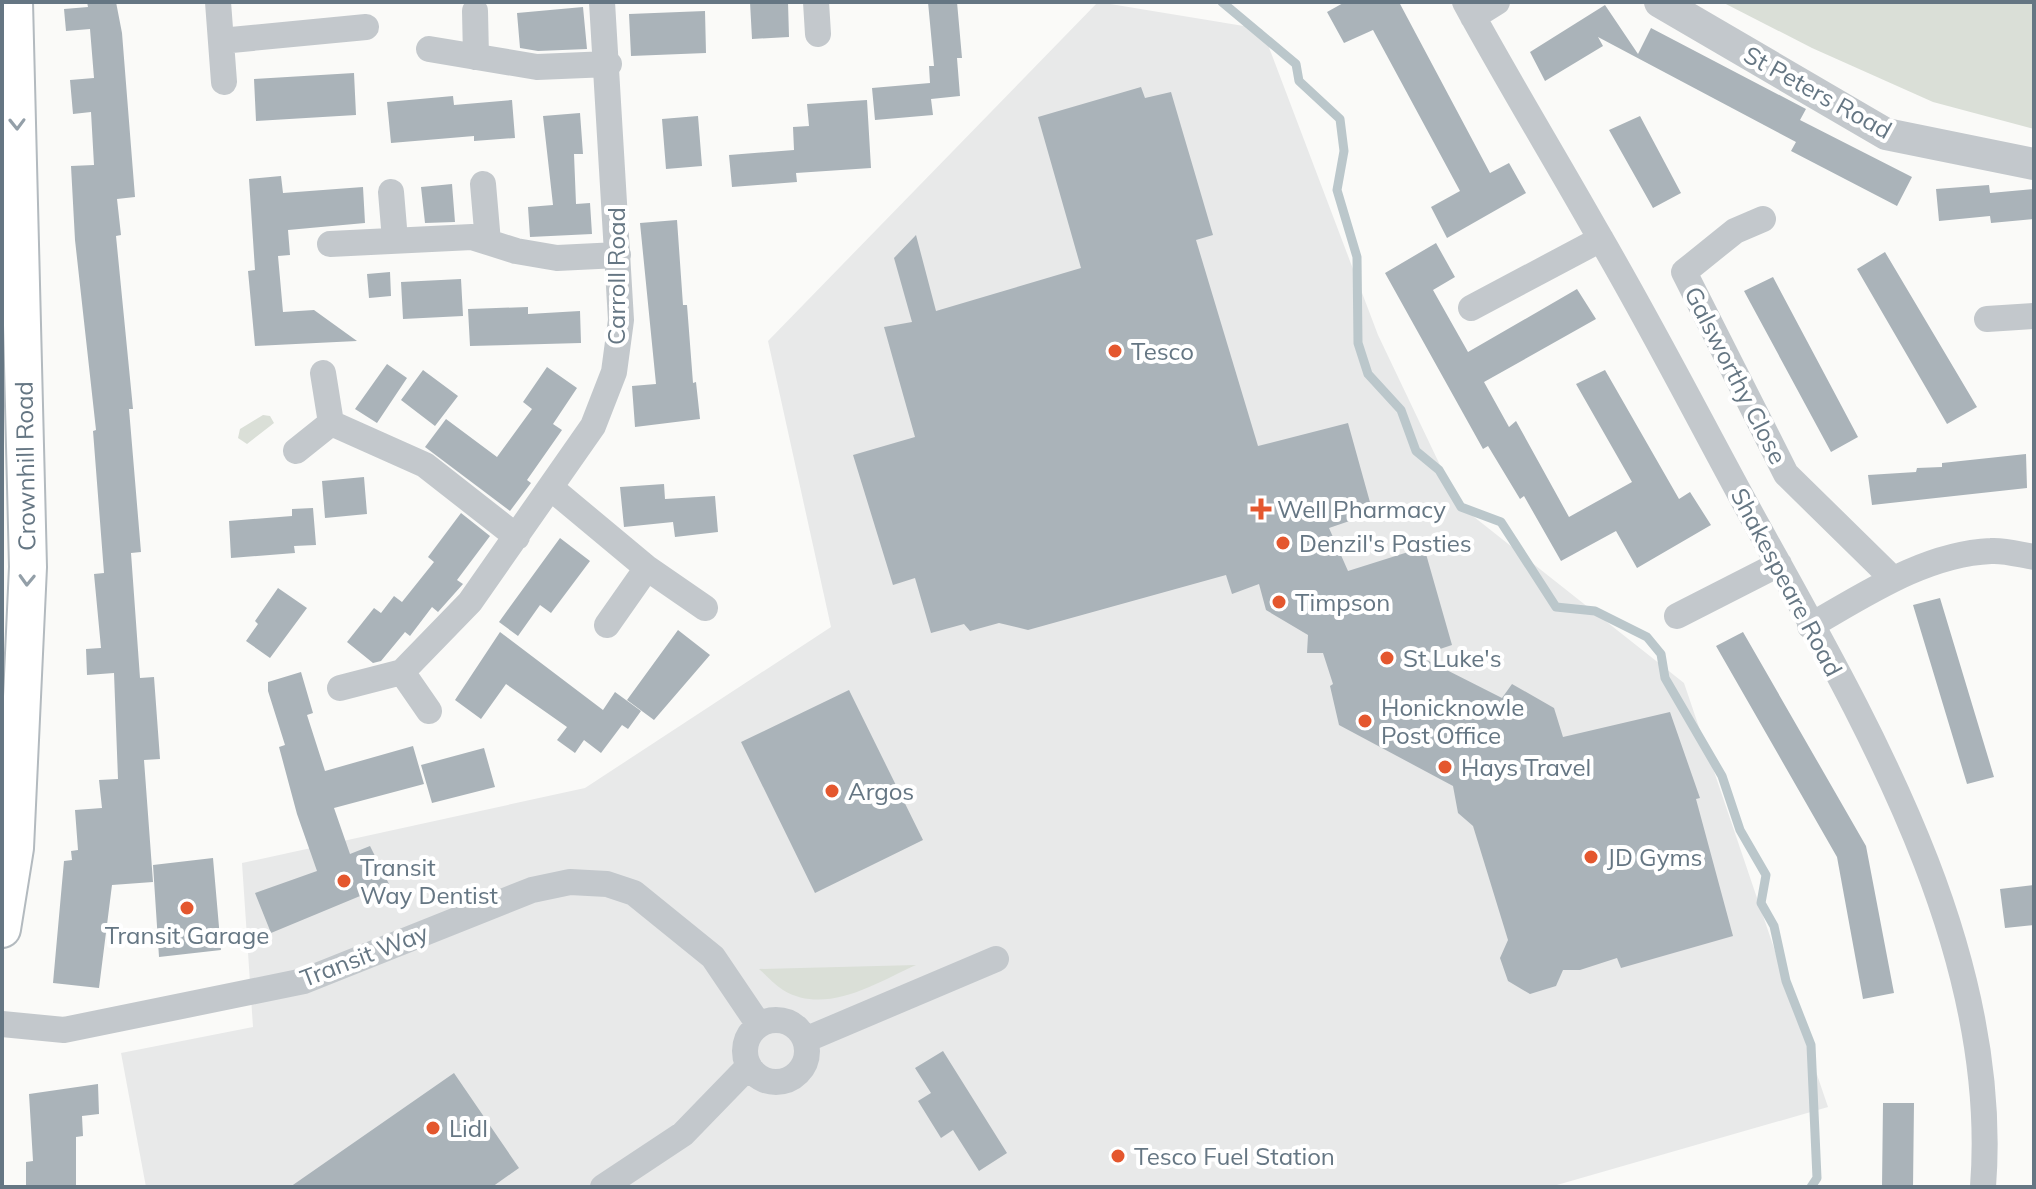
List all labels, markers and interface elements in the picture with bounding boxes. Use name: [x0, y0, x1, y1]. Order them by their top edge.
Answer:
street label: St Peters Road: [1739, 39, 1897, 145]
one-way arrow: [8, 118, 26, 131]
street label: Carroll Road: [601, 207, 631, 345]
street label: Galsworthy Close: [1678, 281, 1794, 469]
place label: Tesco: [1131, 336, 1194, 366]
marker: Tesco: [1106, 342, 1124, 360]
street label: Crownhill Road: [9, 381, 41, 551]
street label: Shakespeare Road: [1725, 483, 1849, 681]
place label: Well Pharmacy: [1277, 494, 1446, 524]
marker: Well Pharmacy: [1252, 500, 1270, 518]
place label: Denzil's Pasties: [1299, 528, 1472, 558]
marker: Denzil's Pasties: [1274, 534, 1292, 552]
one-way arrow: [19, 574, 36, 587]
place label: Timpson: [1295, 587, 1390, 617]
marker: Timpson: [1270, 593, 1288, 611]
place label: St Luke's: [1403, 643, 1502, 673]
marker: St Luke's: [1378, 649, 1396, 667]
place label: Honicknowle Post Office: [1381, 692, 1524, 750]
marker: Honicknowle Post Office: [1356, 712, 1374, 730]
place label: Hays Travel: [1461, 752, 1591, 782]
marker: Hays Travel: [1436, 758, 1454, 776]
place label: Argos: [848, 776, 914, 806]
marker: Argos: [823, 782, 841, 800]
place label: JD Gyms: [1607, 842, 1702, 872]
marker: JD Gyms: [1582, 848, 1600, 866]
place label: Transit Way Dentist: [360, 852, 498, 910]
marker: Transit Way Dentist: [335, 872, 353, 890]
marker: Transit Garage: [178, 899, 196, 917]
street label: Transit Way: [296, 917, 432, 993]
place label: Transit Garage: [105, 920, 269, 950]
place label: Lidl: [449, 1113, 488, 1143]
marker: Lidl: [424, 1119, 442, 1137]
place label: Tesco Fuel Station: [1134, 1141, 1335, 1171]
marker: Tesco Fuel Station: [1109, 1147, 1127, 1165]

